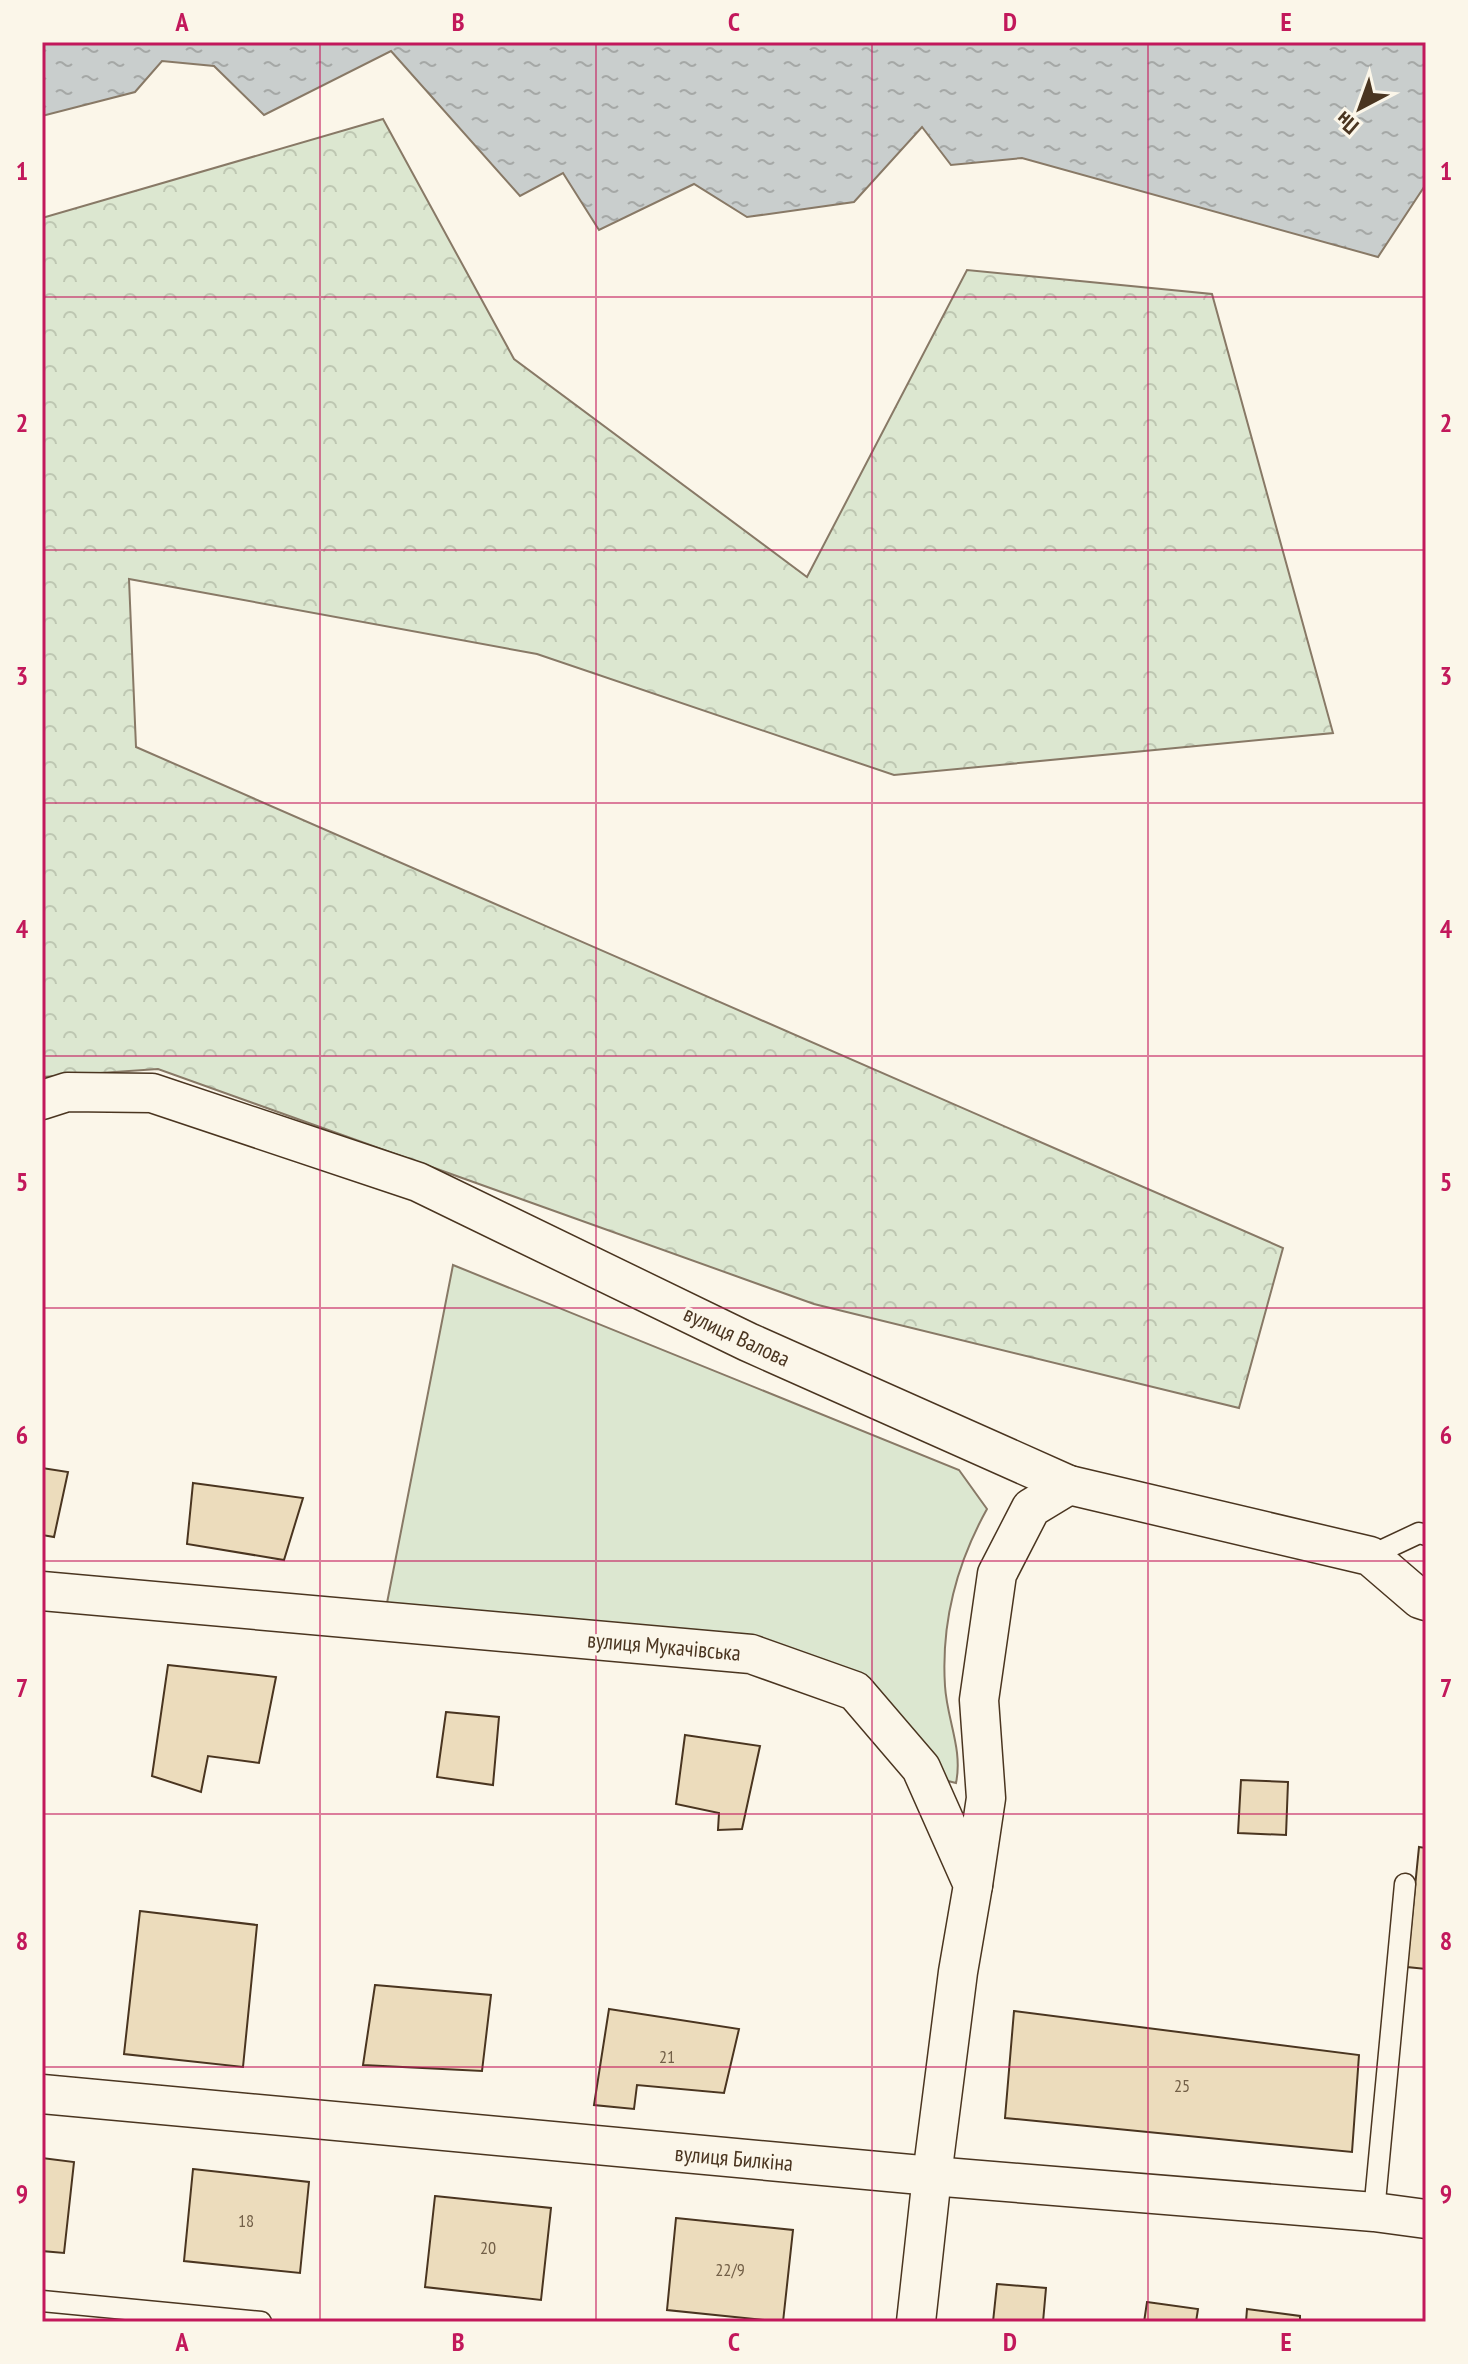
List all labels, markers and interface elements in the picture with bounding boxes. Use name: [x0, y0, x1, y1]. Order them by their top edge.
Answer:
text: A: [174, 5, 189, 38]
text: B: [452, 5, 465, 38]
text: C: [728, 5, 740, 38]
text: D: [1003, 5, 1017, 38]
text: E: [1280, 5, 1292, 38]
north arrow: [1320, 68, 1400, 148]
text: Пн: [1330, 106, 1364, 141]
text: 1: [16, 154, 28, 187]
text: 1: [1440, 154, 1452, 187]
text: 2: [16, 406, 28, 439]
text: 2: [1440, 406, 1452, 439]
text: 3: [16, 659, 28, 692]
text: 3: [1440, 659, 1452, 692]
text: 4: [16, 912, 29, 945]
text: 4: [1440, 912, 1453, 945]
text: 5: [16, 1165, 28, 1198]
text: 5: [1440, 1165, 1452, 1198]
street label: вулиця Валова: [680, 1299, 794, 1373]
text: 6: [16, 1418, 28, 1451]
text: 6: [1440, 1418, 1452, 1451]
street label: вулиця Мукачівська: [586, 1625, 742, 1667]
text: 7: [16, 1671, 28, 1704]
text: 7: [1440, 1671, 1452, 1704]
text: 8: [16, 1924, 28, 1957]
text: 8: [1440, 1924, 1452, 1957]
house number: 21: [659, 2045, 675, 2068]
house number: 25: [1174, 2074, 1190, 2097]
street label: вулиця Билкіна: [674, 2139, 794, 2177]
text: 9: [16, 2177, 28, 2210]
text: 9: [1440, 2177, 1452, 2210]
house number: 18: [238, 2209, 254, 2232]
house number: 20: [480, 2236, 496, 2259]
house number: 22/9: [715, 2258, 745, 2281]
text: A: [174, 2325, 189, 2358]
text: B: [452, 2325, 465, 2358]
text: C: [728, 2325, 740, 2358]
text: D: [1003, 2325, 1017, 2358]
text: E: [1280, 2325, 1292, 2358]

